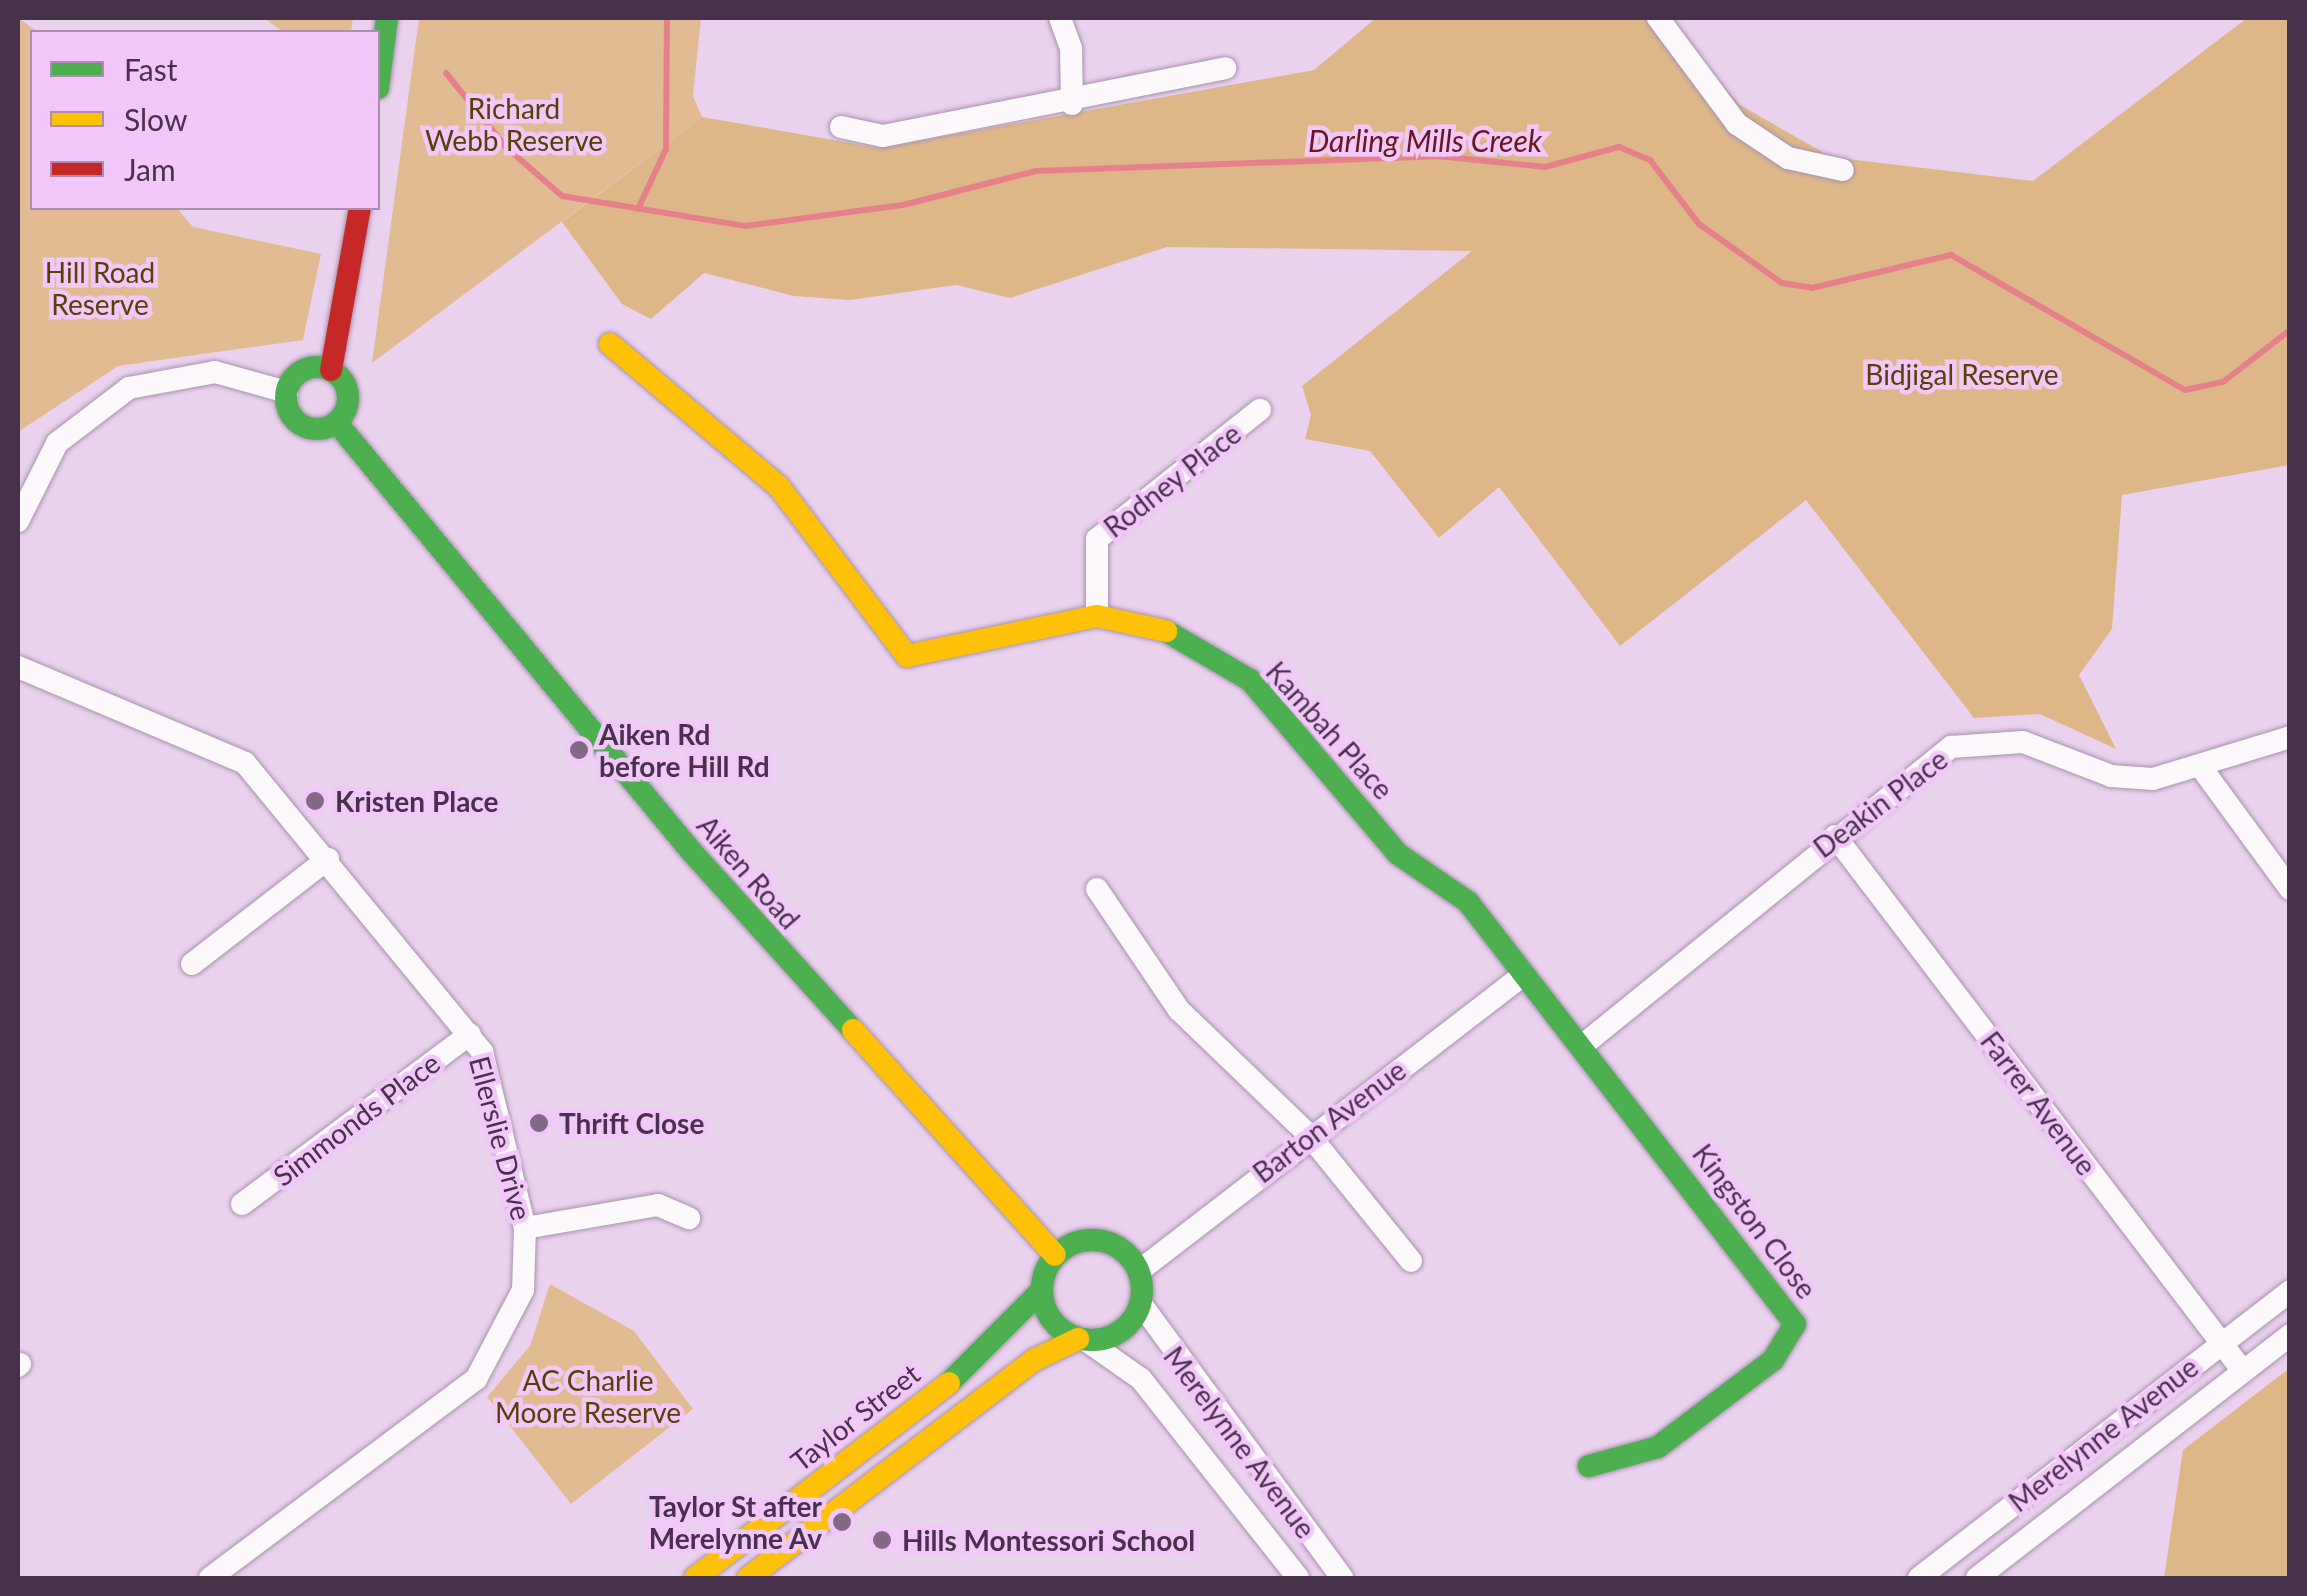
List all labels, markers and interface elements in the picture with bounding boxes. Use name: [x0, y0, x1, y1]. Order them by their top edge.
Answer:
legend: [30, 30, 380, 210]
text: Fast: [124, 51, 178, 87]
park label: Richard Webb Reserve: [425, 91, 603, 157]
text: Slow: [124, 101, 187, 137]
water label: Darling Mills Creek: [1308, 122, 1542, 158]
text: Jam: [124, 151, 176, 187]
park label: Hill Road Reserve: [45, 255, 155, 321]
park label: Bidjigal Reserve: [1865, 357, 2059, 391]
street label: Rodney Place: [1097, 416, 1247, 544]
street label: Kambah Place: [1260, 654, 1400, 806]
place label: Aiken Rd before Hill Rd: [599, 717, 770, 783]
marker: Aiken Rd before Hill Rd: [568, 739, 590, 761]
street label: Deakin Place: [1807, 742, 1953, 864]
place label: Kristen Place: [335, 784, 499, 818]
marker: Kristen Place: [304, 790, 326, 812]
street label: Aiken Road: [691, 809, 807, 935]
street label: Farrer Avenue: [1974, 1024, 2104, 1182]
street label: Simmonds Place: [266, 1046, 446, 1192]
street label: Ellerslie Drive: [463, 1052, 539, 1224]
street label: Barton Avenue: [1246, 1052, 1412, 1190]
place label: Thrift Close: [559, 1106, 704, 1140]
marker: Thrift Close: [528, 1112, 550, 1134]
street label: Kingston Close: [1686, 1137, 1824, 1305]
street label: Merelynne Avenue: [1157, 1339, 1323, 1545]
street label: Merelynne Avenue: [2001, 1349, 2205, 1519]
street label: Taylor Street: [784, 1356, 926, 1478]
park label: AC Charlie Moore Reserve: [495, 1363, 681, 1429]
place label: Taylor St after Merelynne Av: [648, 1489, 822, 1555]
marker: Taylor St after Merelynne Av: [831, 1511, 853, 1533]
place label: Hills Montessori School: [902, 1523, 1195, 1557]
marker: Hills Montessori School: [871, 1529, 893, 1551]

